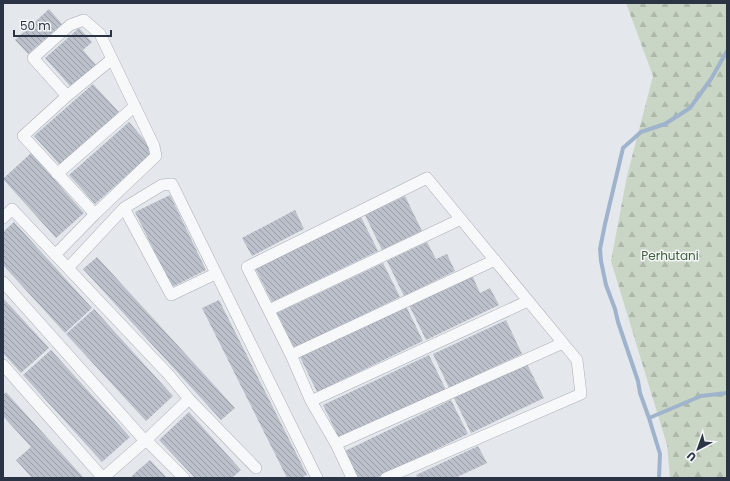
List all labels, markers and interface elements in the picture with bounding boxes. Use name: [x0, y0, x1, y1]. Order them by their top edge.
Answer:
scale bar: [14, 12, 111, 38]
text: 50 m: [20, 17, 51, 34]
park label: Perhutani: [641, 247, 699, 264]
north arrow: [678, 429, 718, 469]
text: U: [683, 448, 700, 465]

